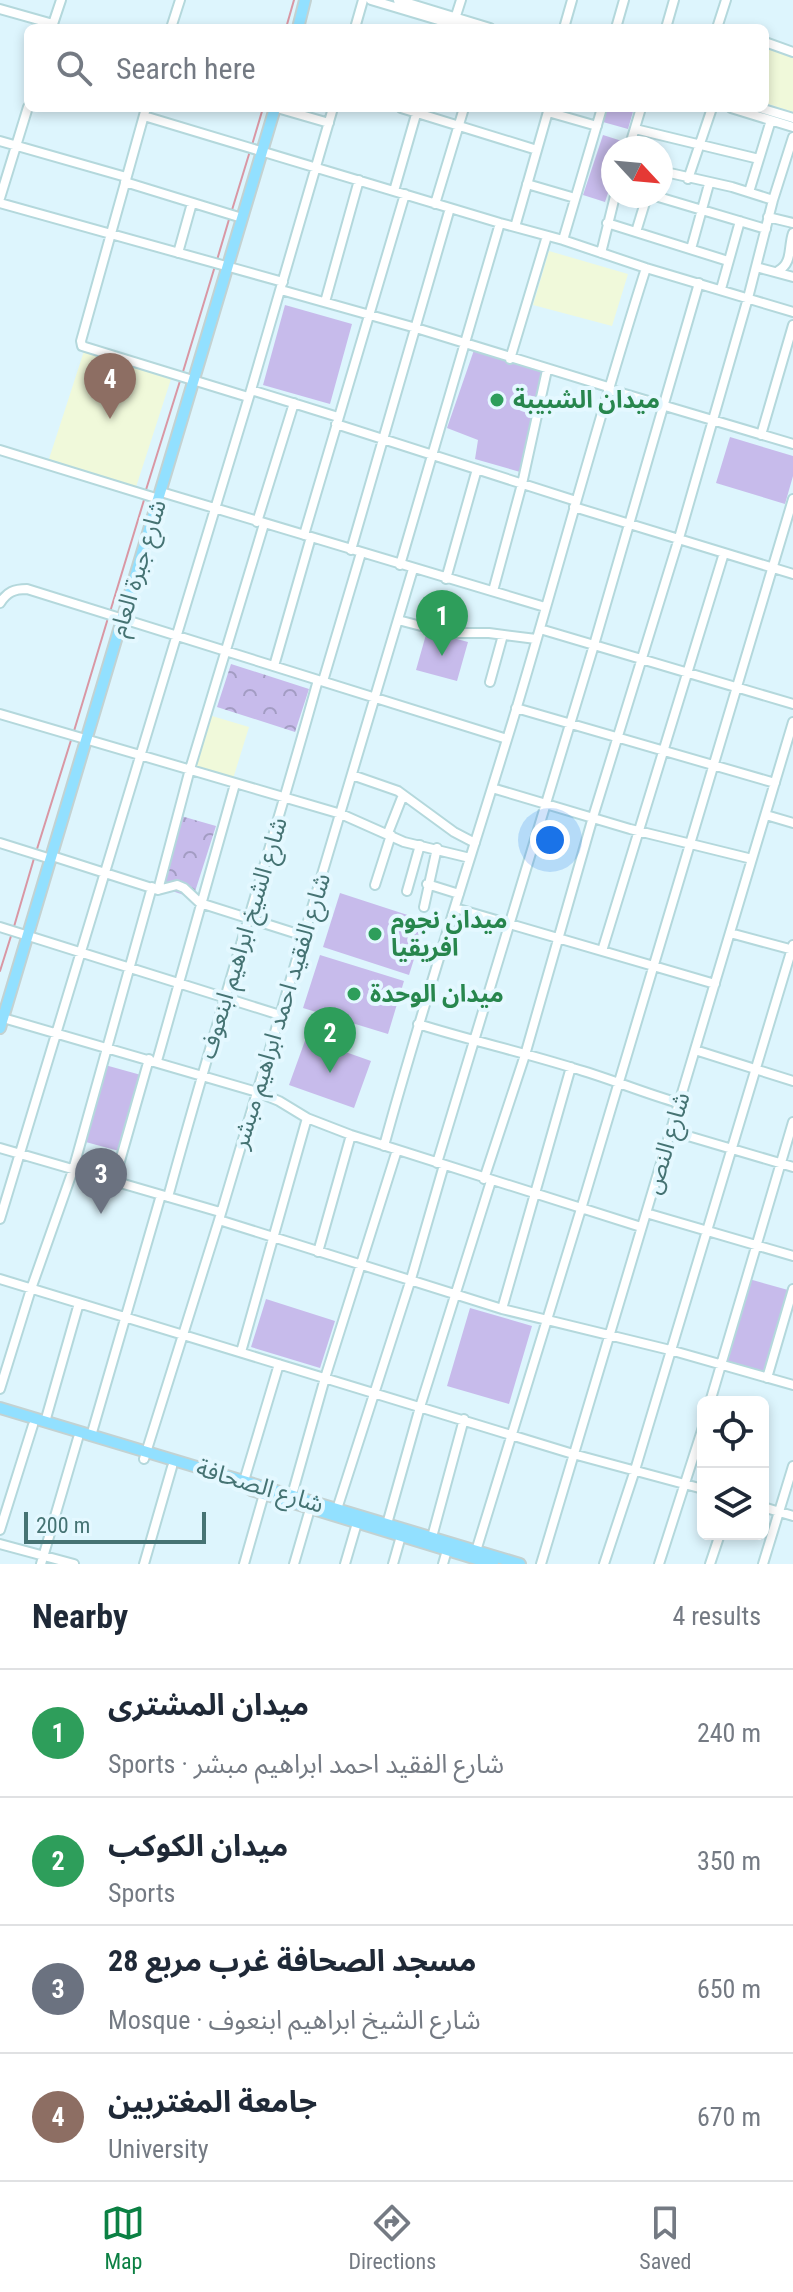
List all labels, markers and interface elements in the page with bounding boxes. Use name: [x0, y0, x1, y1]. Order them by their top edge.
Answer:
search box: [24, 24, 769, 112]
icon: search: [52, 46, 96, 90]
text: Search here: [116, 51, 256, 86]
north arrow: [601, 136, 673, 208]
pin: 4: [84, 353, 136, 419]
place label: ميدان الشبيبة: [513, 386, 660, 414]
marker: ميدان الشبيبة: [488, 391, 506, 409]
street label: شارع جبرة العام: [104, 496, 176, 641]
pin: 1: [416, 590, 468, 656]
street label: شارع الشيخ ابراهيم ابنعوف: [193, 814, 296, 1063]
your location: [530, 820, 570, 860]
street label: شارع الفقيد احمد ابراهيم مبشر: [225, 870, 339, 1154]
place label: ميدان نجوم افريقيا: [391, 906, 507, 962]
marker: ميدان نجوم افريقيا: [366, 925, 384, 943]
place label: ميدان الوحدة: [370, 980, 504, 1008]
marker: ميدان الوحدة: [345, 985, 363, 1003]
pin: 2: [304, 1007, 356, 1073]
street label: شارع النص: [638, 1089, 699, 1198]
pin: 3: [75, 1148, 127, 1214]
map controls: [697, 1396, 769, 1540]
button: locate: [697, 1396, 769, 1468]
street label: شارع الصحافة: [192, 1453, 327, 1522]
button: layers: [697, 1468, 769, 1540]
scale bar: [24, 1508, 206, 1544]
text: 200 m: [36, 1513, 90, 1538]
text: Nearby: [32, 1596, 128, 1636]
text: 4 results: [672, 1601, 761, 1631]
text: ميدان المشترى: [108, 1687, 309, 1722]
text: 1: [51, 1718, 65, 1748]
text: 240 m: [697, 1718, 761, 1748]
text: Sports · شارع الفقيد احمد ابراهيم مبشر: [108, 1749, 504, 1779]
text: ميدان الكوكب: [108, 1828, 288, 1863]
text: 2: [51, 1846, 65, 1876]
text: 350 m: [697, 1846, 761, 1876]
text: Sports: [108, 1878, 175, 1908]
text: مسجد الصحافة غرب مربع 28: [108, 1943, 477, 1978]
text: 3: [51, 1974, 65, 2004]
text: 650 m: [697, 1974, 761, 2004]
text: Mosque · شارع الشيخ ابراهيم ابنعوف: [108, 2005, 481, 2035]
text: جامعة المغتربين: [108, 2084, 317, 2119]
text: 4: [51, 2102, 65, 2132]
text: 670 m: [697, 2102, 761, 2132]
text: University: [108, 2134, 209, 2164]
tab: Map: [101, 2201, 145, 2274]
tab: Directions: [348, 2201, 436, 2274]
tab: Saved: [639, 2201, 692, 2274]

